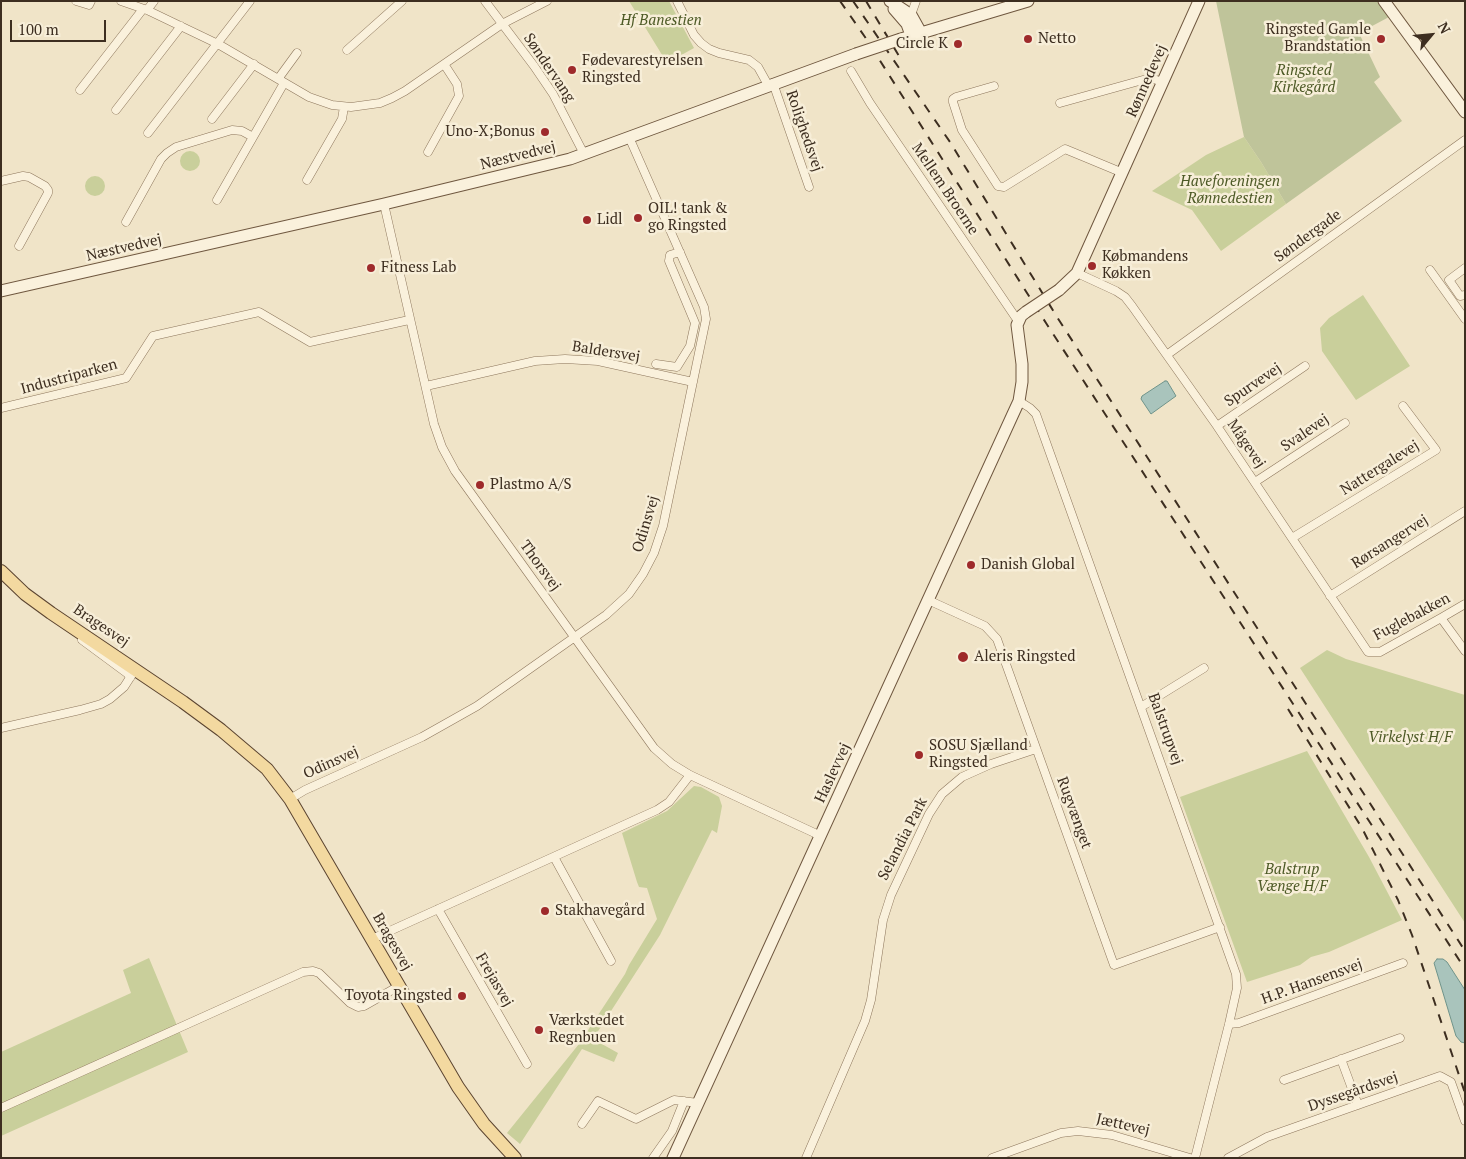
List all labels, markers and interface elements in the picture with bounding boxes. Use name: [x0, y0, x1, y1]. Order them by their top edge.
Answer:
scale bar: [12, 10, 109, 42]
north arrow: [1406, 10, 1456, 60]
park label: Hf Banestien: [620, 12, 702, 30]
text: 100 m: [18, 19, 59, 39]
text: N: [1434, 19, 1456, 37]
place label: Ringsted Gamle Brandstation: [1266, 21, 1371, 56]
street label: Søndervang: [519, 30, 579, 106]
place label: Netto: [1038, 30, 1076, 48]
marker: Netto: [1022, 33, 1034, 45]
marker: Ringsted Gamle Brandstation: [1375, 33, 1387, 45]
place label: Circle K: [896, 35, 948, 53]
marker: Circle K: [952, 38, 964, 50]
street label: Rønnedevej: [1123, 42, 1171, 120]
place label: Fødevarestyrelsen Ringsted: [582, 52, 703, 87]
park label: Ringsted Kirkegård: [1273, 62, 1335, 97]
marker: Fødevarestyrelsen Ringsted: [566, 64, 578, 76]
street label: Rolighedsvej: [782, 88, 826, 174]
place label: Uno-X;Bonus: [445, 123, 535, 141]
marker: Uno-X;Bonus: [539, 126, 551, 138]
street label: Næstvedvej: [478, 138, 558, 174]
street label: Mellem Broerne: [908, 140, 982, 238]
park label: Haveforeningen Rønnedestien: [1180, 173, 1280, 208]
place label: OIL! tank & go Ringsted: [648, 200, 728, 235]
street label: Søndergade: [1271, 206, 1345, 266]
place label: Lidl: [597, 211, 623, 229]
marker: OIL! tank & go Ringsted: [632, 212, 644, 224]
marker: Lidl: [581, 214, 593, 226]
street label: Næstvedvej: [84, 231, 164, 265]
place label: Købmandens Køkken: [1102, 248, 1188, 283]
place label: Fitness Lab: [381, 259, 456, 277]
marker: Købmandens Køkken: [1086, 260, 1098, 272]
marker: Fitness Lab: [365, 262, 377, 274]
street label: Baldersvej: [571, 338, 641, 366]
street label: Industriparken: [19, 355, 119, 399]
street label: Spurvevej: [1221, 359, 1285, 411]
street label: Svalevej: [1277, 410, 1333, 456]
street label: Mågevej: [1223, 416, 1269, 472]
street label: Nattergalevej: [1337, 437, 1423, 499]
place label: Plastmo A/S: [490, 476, 571, 494]
marker: Plastmo A/S: [474, 479, 486, 491]
street label: Odinsvej: [629, 493, 663, 555]
street label: Rørsangervej: [1348, 511, 1432, 573]
street label: Thorsvej: [516, 537, 564, 595]
place label: Danish Global: [981, 556, 1075, 574]
marker: Danish Global: [965, 559, 977, 571]
street label: Fuglebakken: [1371, 589, 1453, 645]
street label: Bragesvej: [70, 601, 132, 651]
place label: Aleris Ringsted: [974, 648, 1076, 666]
marker: Aleris Ringsted: [956, 650, 970, 664]
street label: Balstrupvej: [1144, 691, 1186, 767]
park label: Virkelyst H/F: [1368, 729, 1452, 747]
place label: SOSU Sjælland Ringsted: [929, 737, 1028, 772]
street label: Haslevvej: [811, 740, 855, 806]
street label: Odinsvej: [301, 743, 361, 783]
marker: SOSU Sjælland Ringsted: [913, 749, 925, 761]
street label: Rugvænget: [1053, 775, 1095, 851]
street label: Selandia Park: [874, 795, 932, 883]
park label: Balstrup Vænge H/F: [1257, 861, 1327, 896]
place label: Stakhavegård: [555, 902, 645, 920]
marker: Stakhavegård: [539, 905, 551, 917]
street label: Bragesvej: [368, 910, 416, 974]
street label: Frejasvej: [471, 950, 517, 1010]
street label: H.P. Hansensvej: [1259, 955, 1365, 1009]
place label: Toyota Ringsted: [345, 987, 452, 1005]
marker: Toyota Ringsted: [456, 990, 468, 1002]
place label: Værkstedet Regnbuen: [549, 1012, 624, 1047]
marker: Værkstedet Regnbuen: [533, 1024, 545, 1036]
street label: Dyssegårdsvej: [1306, 1068, 1400, 1116]
street label: Jættevej: [1094, 1110, 1152, 1140]

